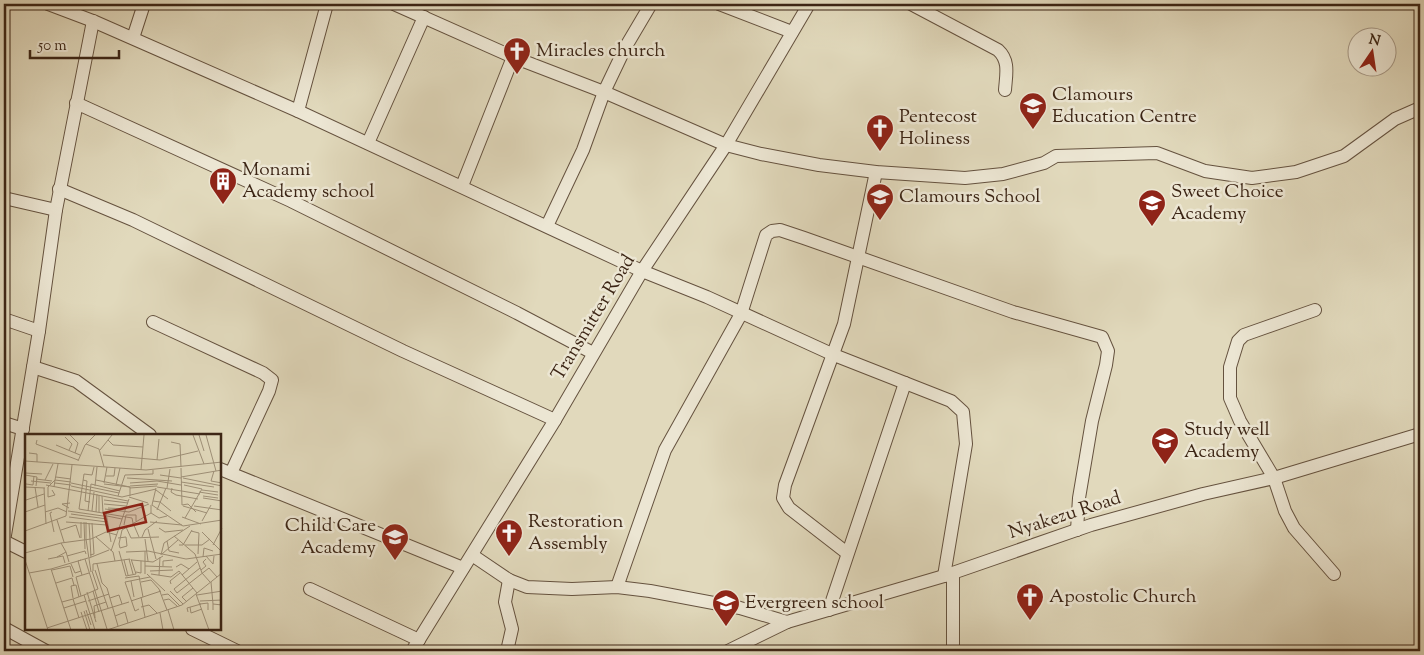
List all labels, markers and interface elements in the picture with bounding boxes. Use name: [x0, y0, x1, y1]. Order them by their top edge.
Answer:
scale bar: [30, 28, 119, 60]
north arrow: [1346, 28, 1396, 78]
text: N: [1367, 30, 1382, 52]
text: 50 m: [37, 36, 67, 57]
church icon: Miracles church: [502, 36, 532, 75]
place label: Miracles church: [536, 38, 666, 65]
place label: Clamours Education Centre: [1052, 82, 1197, 131]
school or university icon: Clamours Education Centre: [1018, 91, 1048, 130]
place label: Pentecost Holiness: [899, 104, 978, 153]
church icon: Pentecost Holiness: [865, 113, 895, 152]
place label: Monami Academy school: [242, 157, 375, 206]
building icon: Monami Academy school: [208, 166, 238, 205]
place label: Sweet Choice Academy: [1171, 179, 1284, 228]
school or university icon: Clamours School: [865, 182, 895, 221]
place label: Clamours School: [899, 184, 1041, 211]
school or university icon: Sweet Choice Academy: [1137, 188, 1167, 227]
street label: Transmitter Road: [546, 250, 643, 386]
place label: Study well Academy: [1184, 417, 1270, 466]
school or university icon: Study well Academy: [1150, 426, 1180, 465]
inset map: [25, 434, 221, 630]
street label: Nyakezu Road: [1005, 485, 1125, 547]
place label: Restoration Assembly: [528, 509, 623, 558]
place label: Child Care Academy: [285, 513, 377, 562]
church icon: Restoration Assembly: [494, 518, 524, 557]
school or university icon: Child Care Academy: [380, 522, 410, 561]
church icon: Apostolic Church: [1015, 582, 1045, 621]
place label: Apostolic Church: [1049, 584, 1197, 611]
school or university icon: Evergreen school: [711, 588, 741, 627]
place label: Evergreen school: [745, 590, 884, 617]

